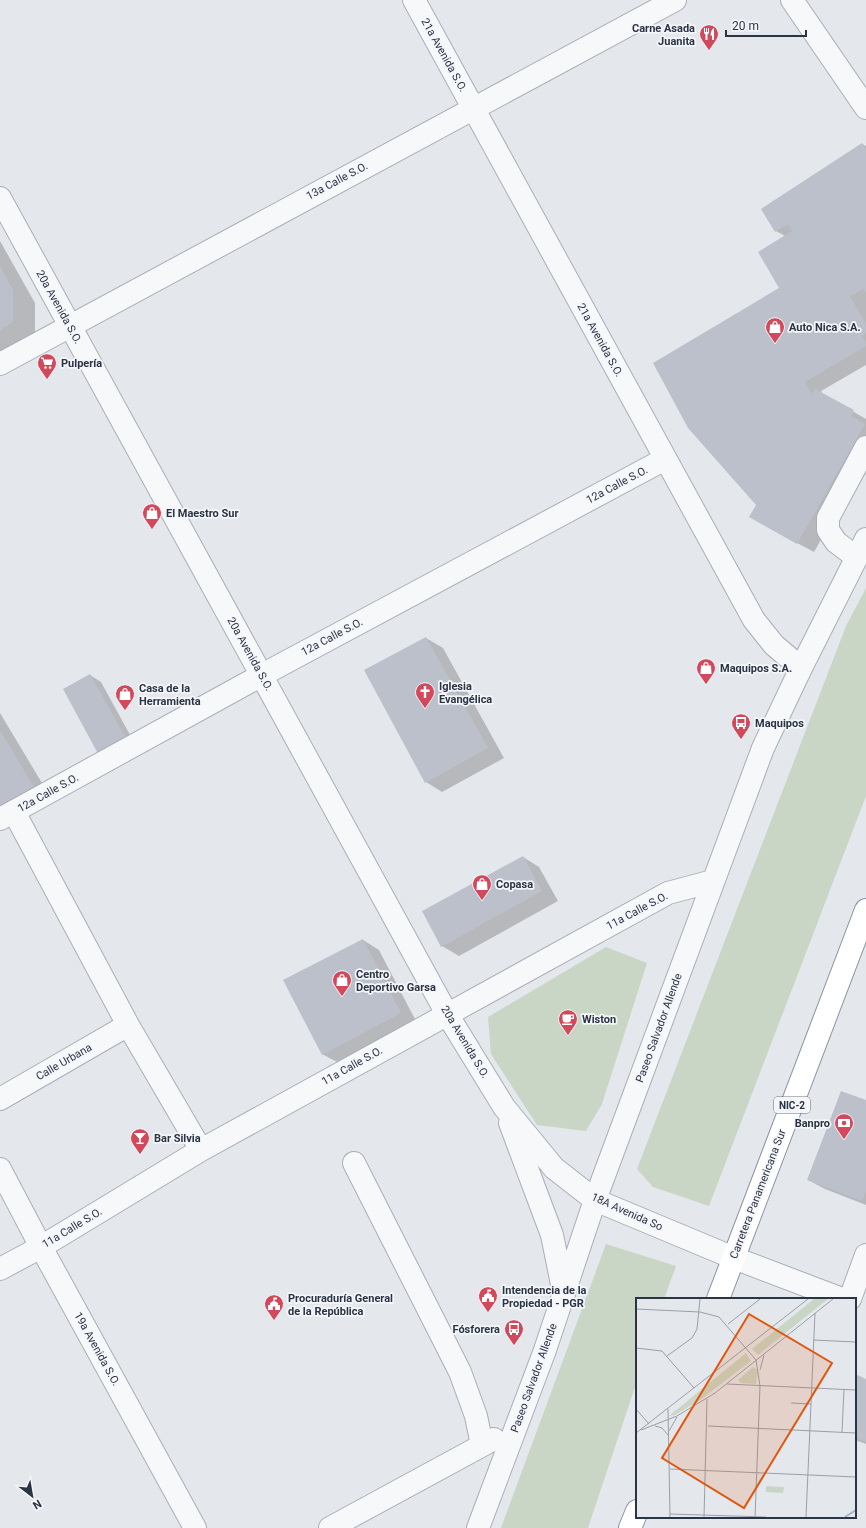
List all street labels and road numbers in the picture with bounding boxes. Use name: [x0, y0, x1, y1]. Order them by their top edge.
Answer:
street label: 21a Avenida S.O.: [418, 16, 470, 94]
street label: 13a Calle S.O.: [304, 159, 370, 203]
street label: 20a Avenida S.O.: [33, 268, 85, 346]
street label: 21a Avenida S.O.: [574, 301, 626, 379]
street label: 12a Calle S.O.: [584, 463, 650, 507]
street label: 20a Avenida S.O.: [224, 615, 276, 693]
street label: 12a Calle S.O.: [299, 615, 365, 659]
street label: 12a Calle S.O.: [15, 771, 81, 815]
street label: 11a Calle S.O.: [604, 889, 670, 933]
street label: Paseo Salvador Allende: [633, 971, 685, 1084]
street label: 20a Avenida S.O.: [438, 1003, 492, 1081]
street label: Calle Urbana: [34, 1041, 94, 1083]
street label: 11a Calle S.O.: [319, 1044, 385, 1088]
road number: NIC-2: [774, 1097, 810, 1113]
street label: Carretera Panamericana Sur: [727, 1127, 789, 1261]
street label: 18A Avenida So: [589, 1190, 665, 1234]
street label: 11a Calle S.O.: [40, 1205, 104, 1251]
street label: 19a Avenida S.O.: [71, 1310, 123, 1388]
street label: Paseo Salvador Allende: [508, 1321, 560, 1434]

